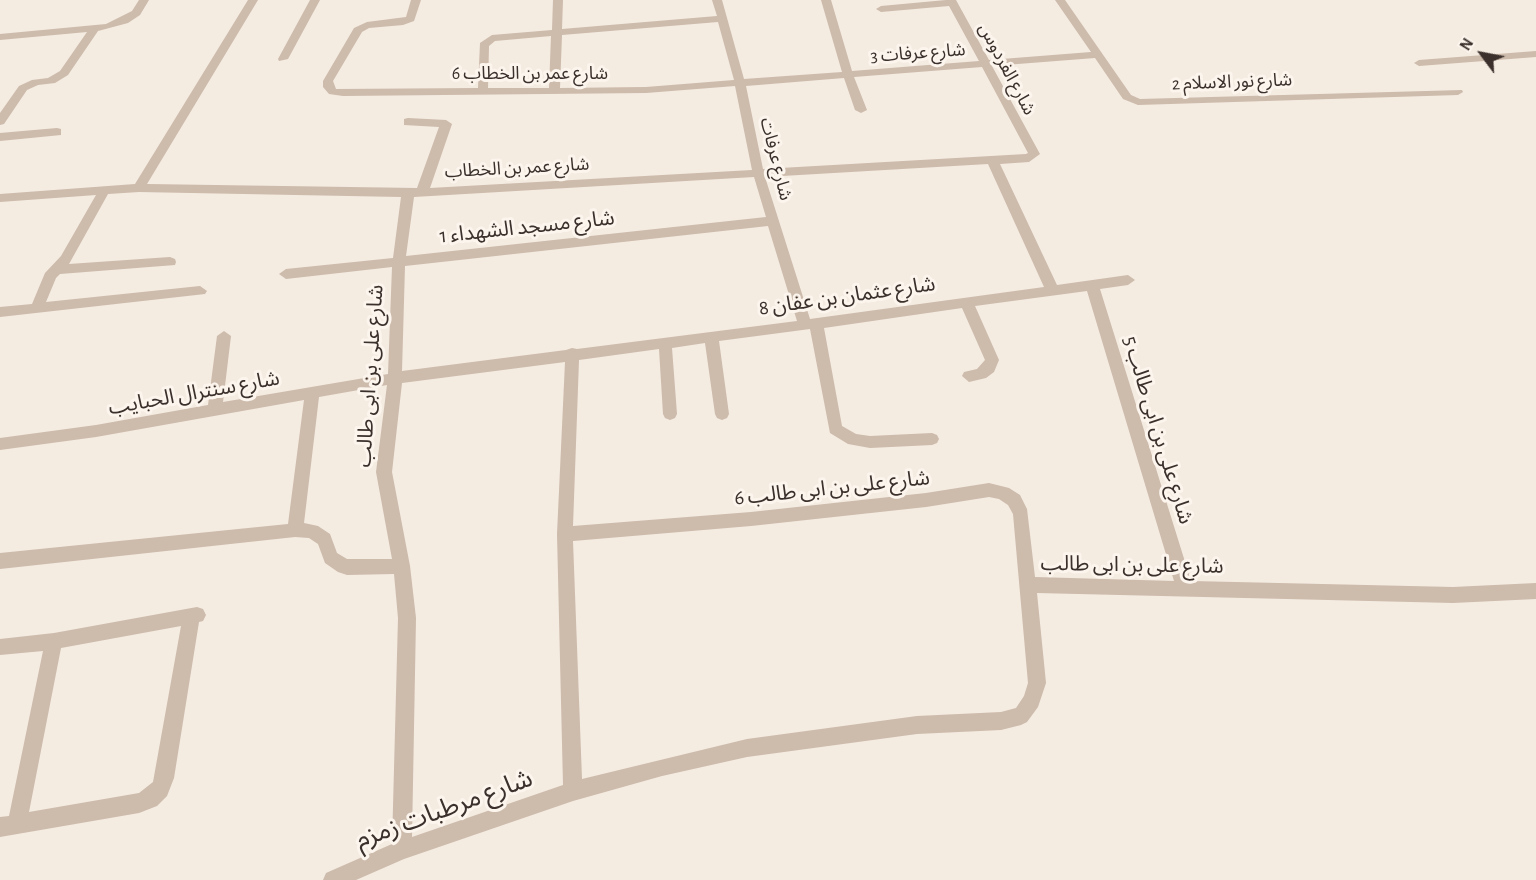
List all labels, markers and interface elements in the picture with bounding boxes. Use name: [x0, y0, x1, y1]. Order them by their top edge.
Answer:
street label: شارع الفردوس: [974, 19, 1040, 119]
north arrow: [1452, 24, 1512, 84]
text: N: [1457, 36, 1476, 53]
street label: شارع عرفات 3: [870, 39, 966, 67]
street label: شارع عمر بن الخطاب 6: [452, 63, 608, 85]
street label: شارع نور الاسلام 2: [1171, 69, 1293, 95]
street label: شارع عرفات: [755, 115, 797, 203]
street label: شارع عمر بن الخطاب: [444, 153, 590, 183]
street label: شارع مسجد الشهداء 1: [438, 205, 616, 249]
street label: شارع عثمان بن عفان 8: [757, 271, 937, 321]
street label: شارع على بن ابى طالب: [351, 284, 389, 468]
street label: شارع على بن ابى طالب 5: [1117, 333, 1199, 527]
street label: شارع سنترال الحبايب: [107, 366, 281, 420]
street label: شارع على بن ابى طالب 6: [733, 465, 931, 511]
street label: شارع على بن ابى طالب: [1040, 551, 1224, 579]
street label: شارع مرطبات زمزم: [351, 762, 537, 856]

